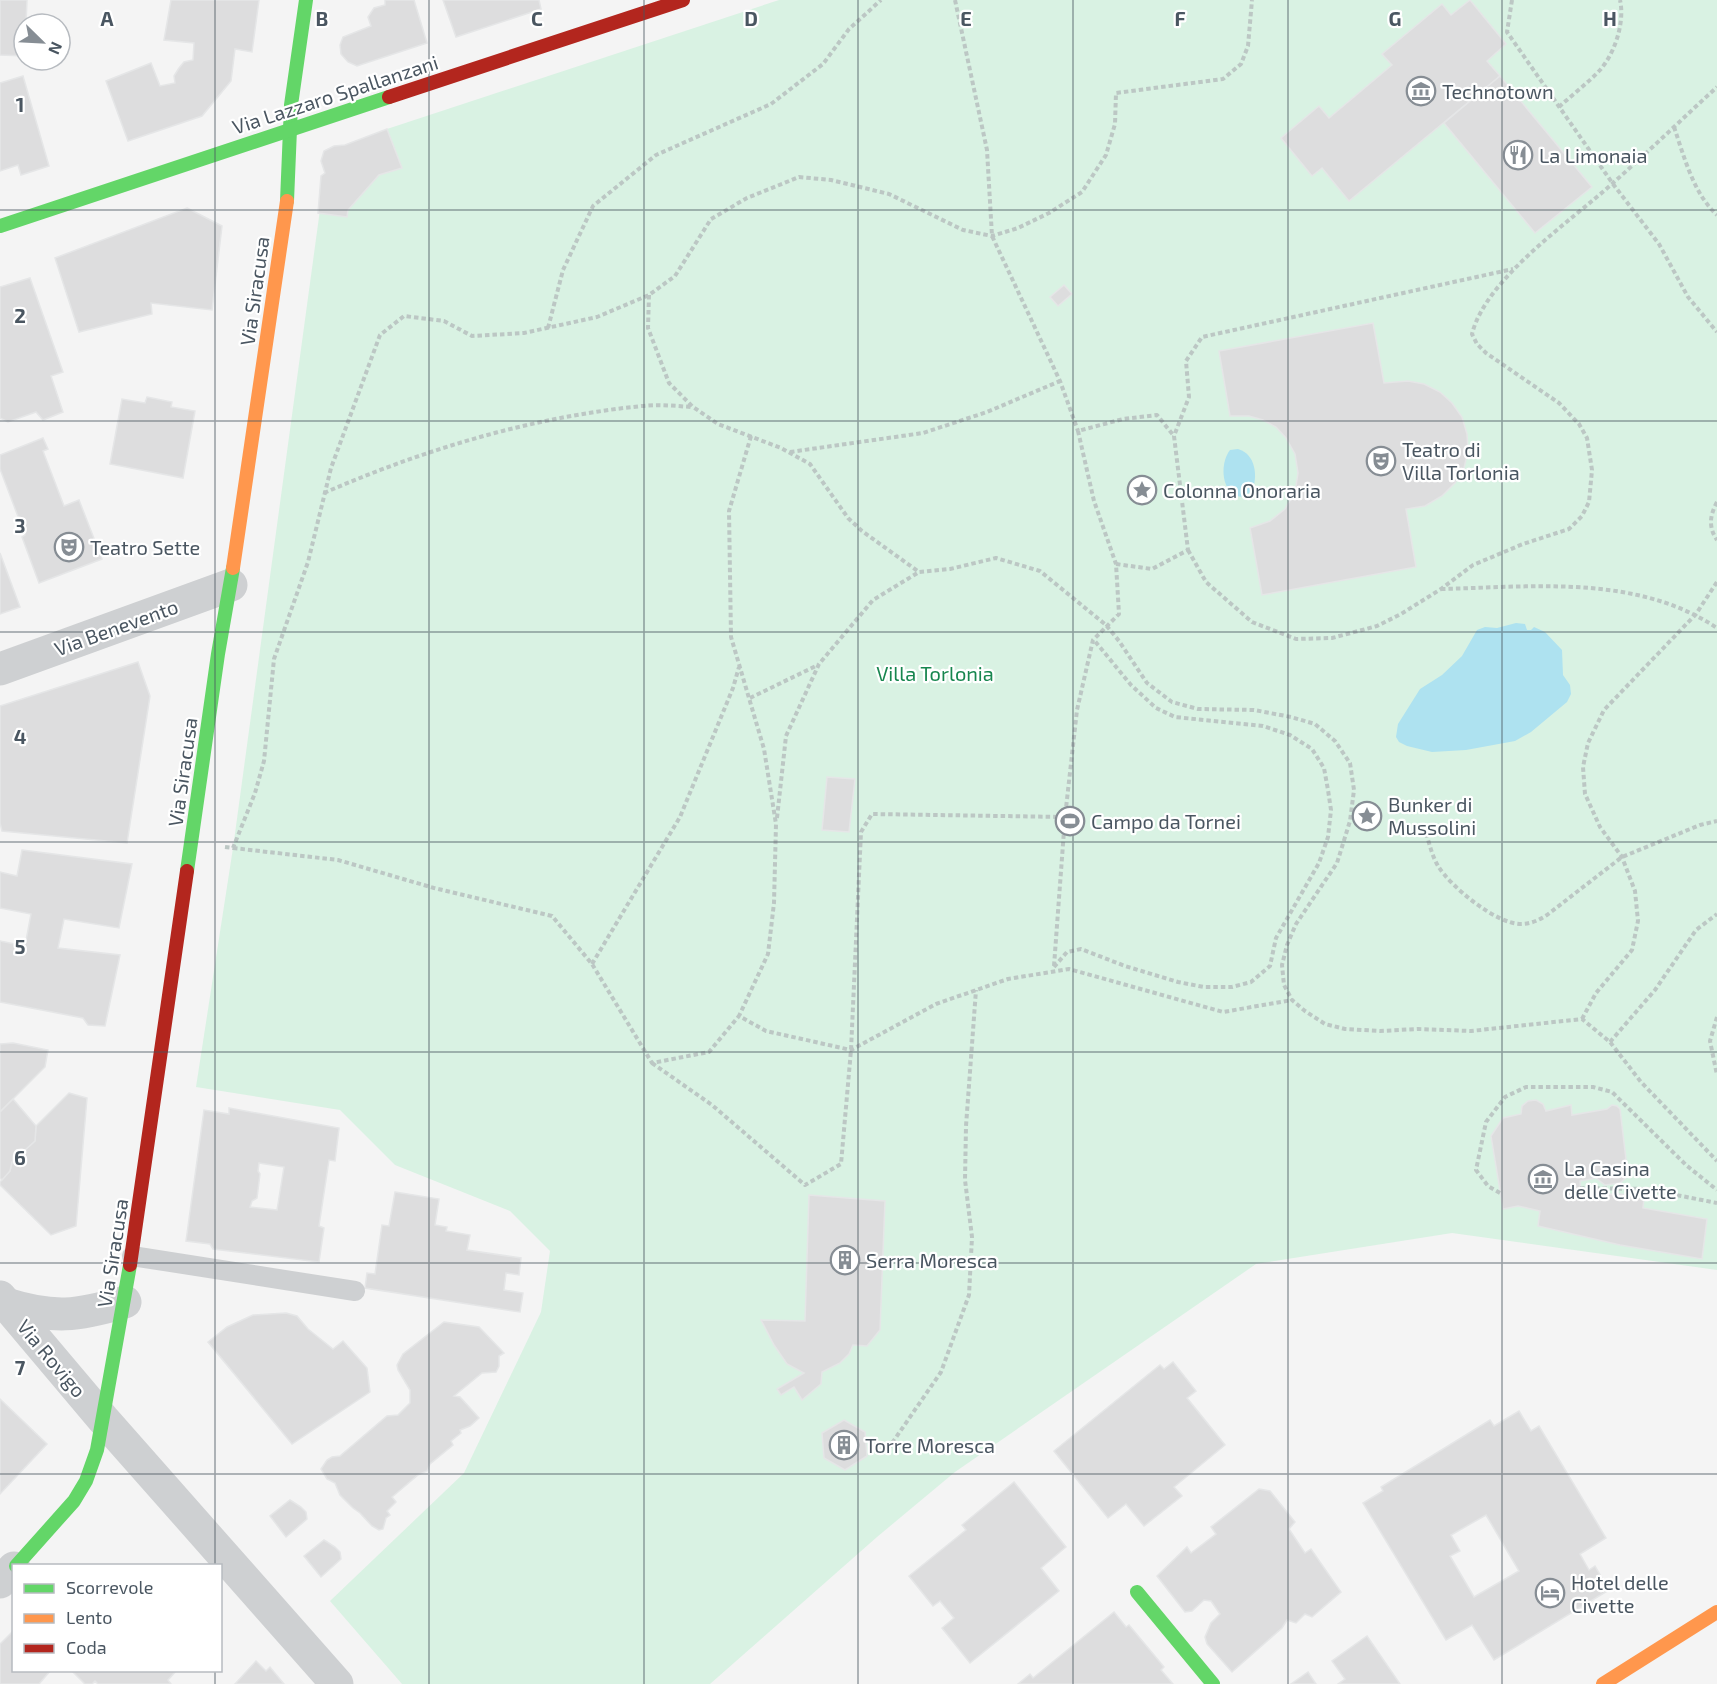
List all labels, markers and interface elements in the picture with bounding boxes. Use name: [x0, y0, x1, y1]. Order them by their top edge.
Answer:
text: A: [100, 6, 114, 30]
text: B: [316, 6, 328, 30]
text: C: [531, 6, 543, 30]
text: D: [744, 6, 758, 30]
text: E: [960, 6, 972, 30]
text: F: [1174, 6, 1186, 30]
text: G: [1389, 6, 1401, 30]
text: H: [1603, 6, 1617, 30]
north arrow: [12, 12, 72, 72]
text: N: [45, 39, 67, 57]
street label: Via Lazzaro Spallanzani: [229, 49, 441, 139]
museum icon: Technotown: [1405, 75, 1437, 107]
place label: Technotown: [1442, 79, 1554, 103]
text: 1: [16, 92, 24, 116]
restaurant icon: La Limonaia: [1502, 139, 1534, 171]
place label: La Limonaia: [1539, 143, 1647, 167]
street label: Via Siracusa: [234, 235, 274, 347]
text: 2: [14, 303, 26, 327]
place label: Teatro di Villa Torlonia: [1402, 437, 1520, 484]
theatre icon: Teatro di Villa Torlonia: [1365, 445, 1397, 477]
place icon: Colonna Onoraria: [1126, 474, 1158, 506]
place label: Colonna Onoraria: [1163, 478, 1321, 502]
text: 3: [14, 513, 26, 537]
theatre icon: Teatro Sette: [53, 531, 85, 563]
place label: Teatro Sette: [90, 535, 200, 559]
street label: Via Benevento: [51, 594, 181, 660]
park label: Villa Torlonia: [876, 661, 994, 685]
street label: Via Siracusa: [162, 716, 202, 828]
text: 4: [14, 724, 27, 748]
place label: Bunker di Mussolini: [1388, 792, 1476, 839]
place icon: Bunker di Mussolini: [1351, 800, 1383, 832]
sports icon: Campo da Tornei: [1054, 805, 1086, 837]
place label: Campo da Tornei: [1091, 809, 1241, 833]
text: 5: [14, 934, 26, 958]
text: 6: [14, 1145, 26, 1169]
place label: La Casina delle Civette: [1564, 1156, 1677, 1203]
museum icon: La Casina delle Civette: [1527, 1163, 1559, 1195]
street label: Via Siracusa: [92, 1197, 132, 1309]
building icon: Serra Moresca: [829, 1244, 861, 1276]
place label: Serra Moresca: [866, 1248, 998, 1272]
street label: Via Rovigo: [13, 1314, 91, 1402]
text: 7: [15, 1355, 26, 1379]
building icon: Torre Moresca: [828, 1429, 860, 1461]
place label: Torre Moresca: [865, 1433, 995, 1457]
legend: [12, 1564, 222, 1672]
place label: Hotel delle Civette: [1571, 1570, 1669, 1617]
text: Scorrevole: [66, 1576, 153, 1598]
hotel icon: Hotel delle Civette: [1534, 1577, 1566, 1609]
text: Lento: [66, 1606, 112, 1628]
text: Coda: [66, 1636, 107, 1658]

